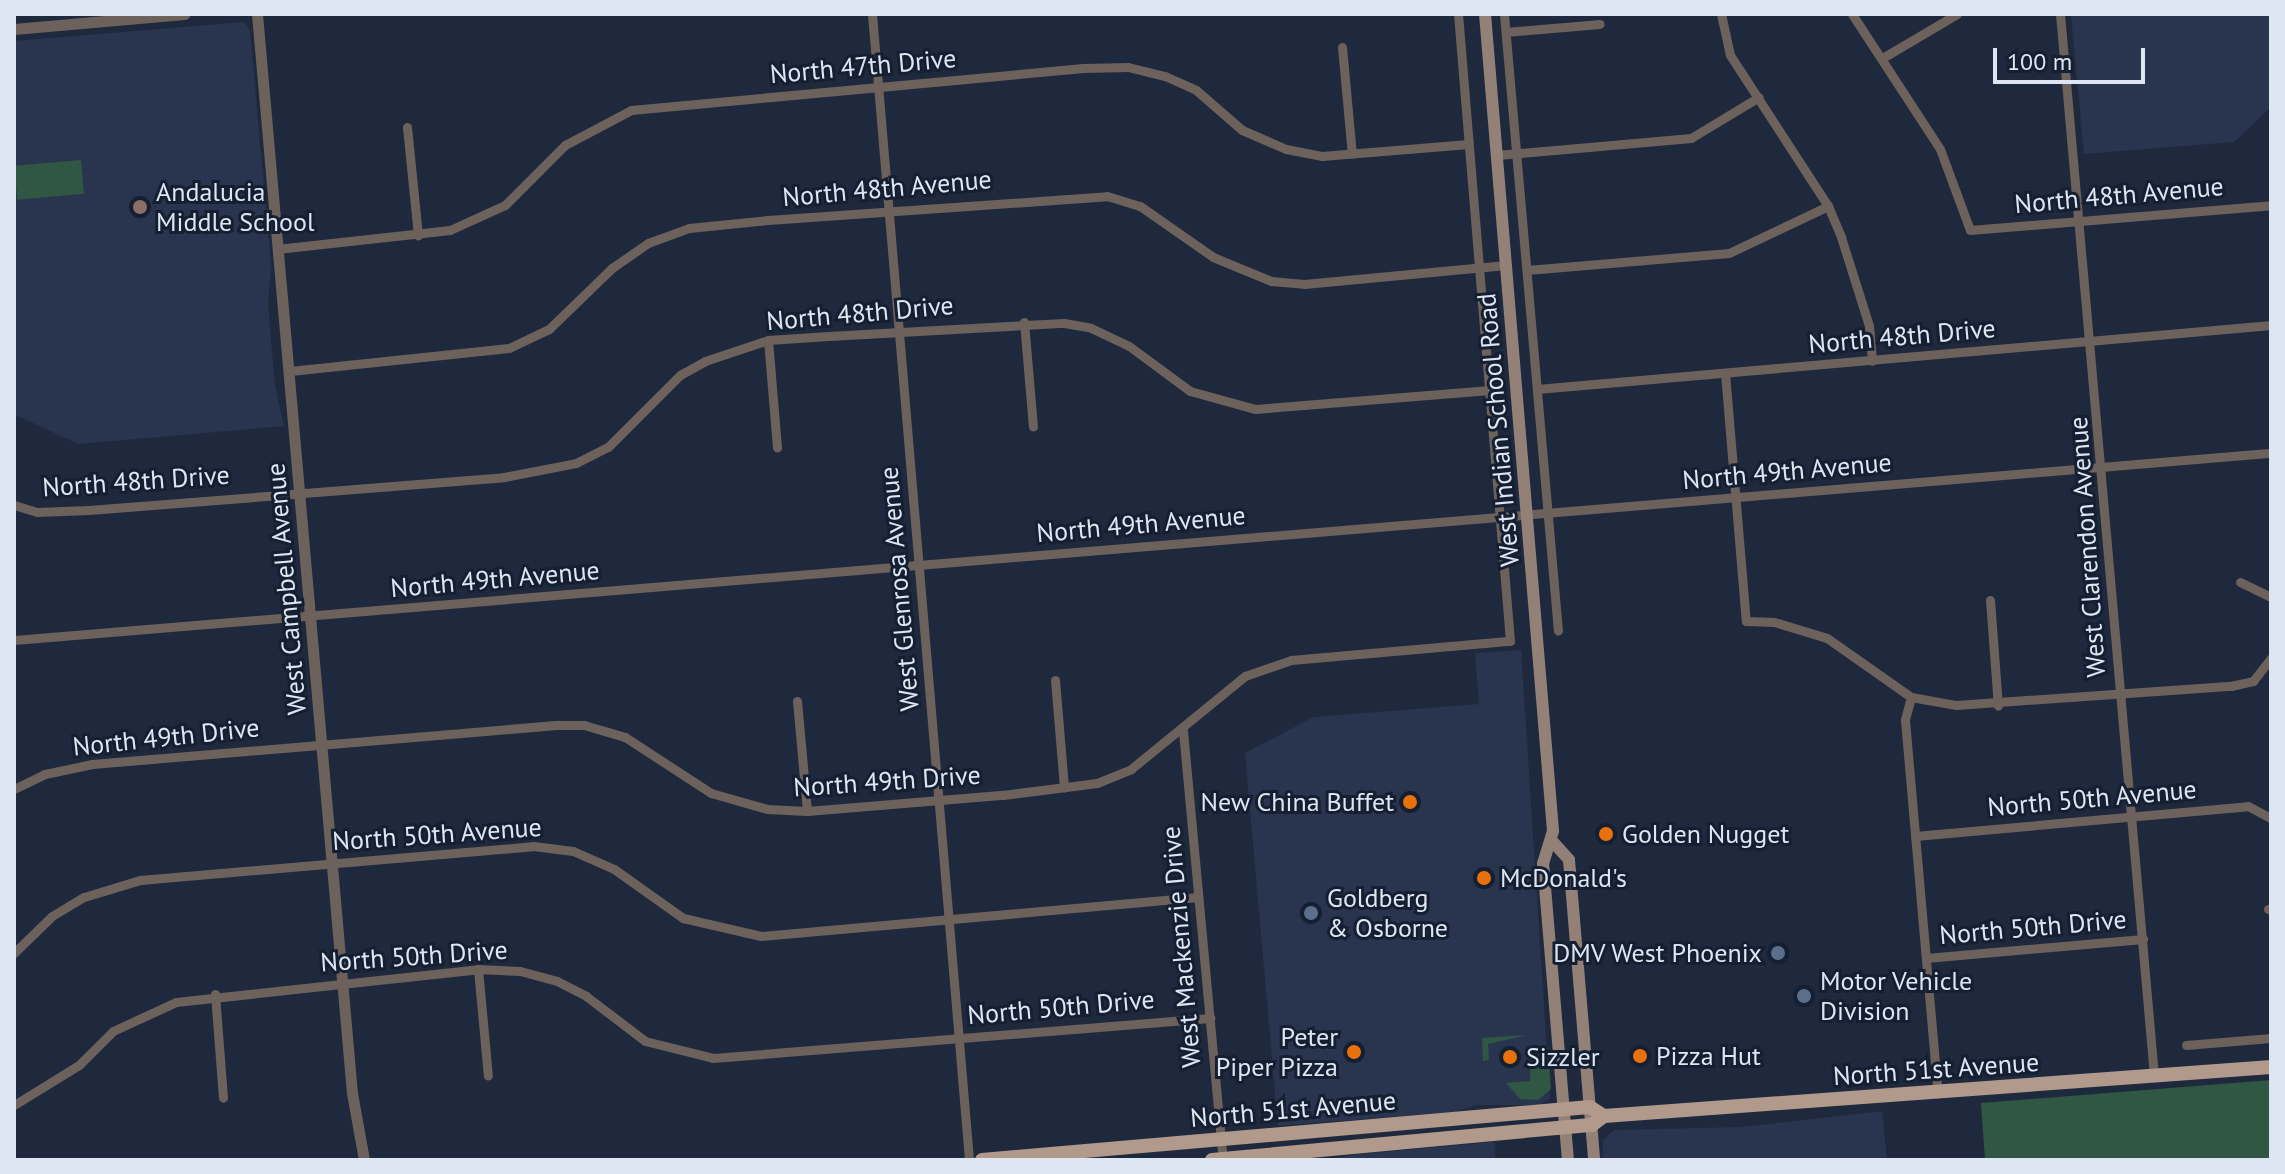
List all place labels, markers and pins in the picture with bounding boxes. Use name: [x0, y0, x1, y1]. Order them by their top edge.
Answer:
place label: Andalucia Middle School: [156, 176, 314, 238]
marker: Andalucia Middle School: [131, 198, 149, 216]
place label: New China Buffet: [1200, 786, 1394, 818]
marker: New China Buffet: [1401, 793, 1419, 811]
place label: Golden Nugget: [1622, 818, 1789, 850]
marker: Golden Nugget: [1597, 825, 1615, 843]
place label: McDonald's: [1500, 862, 1627, 894]
marker: McDonald's: [1475, 869, 1493, 887]
place label: Goldberg & Osborne: [1327, 882, 1448, 944]
marker: Goldberg & Osborne: [1302, 904, 1320, 922]
place label: DMV West Phoenix: [1552, 937, 1762, 969]
marker: DMV West Phoenix: [1769, 944, 1787, 962]
place label: Motor Vehicle Division: [1820, 965, 1973, 1026]
marker: Motor Vehicle Division: [1795, 987, 1813, 1005]
place label: Peter Piper Pizza: [1216, 1021, 1338, 1082]
place label: Pizza Hut: [1656, 1040, 1761, 1072]
place label: Sizzler: [1526, 1041, 1600, 1073]
marker: Peter Piper Pizza: [1345, 1043, 1363, 1061]
marker: Pizza Hut: [1631, 1047, 1649, 1065]
marker: Sizzler: [1501, 1048, 1519, 1066]

